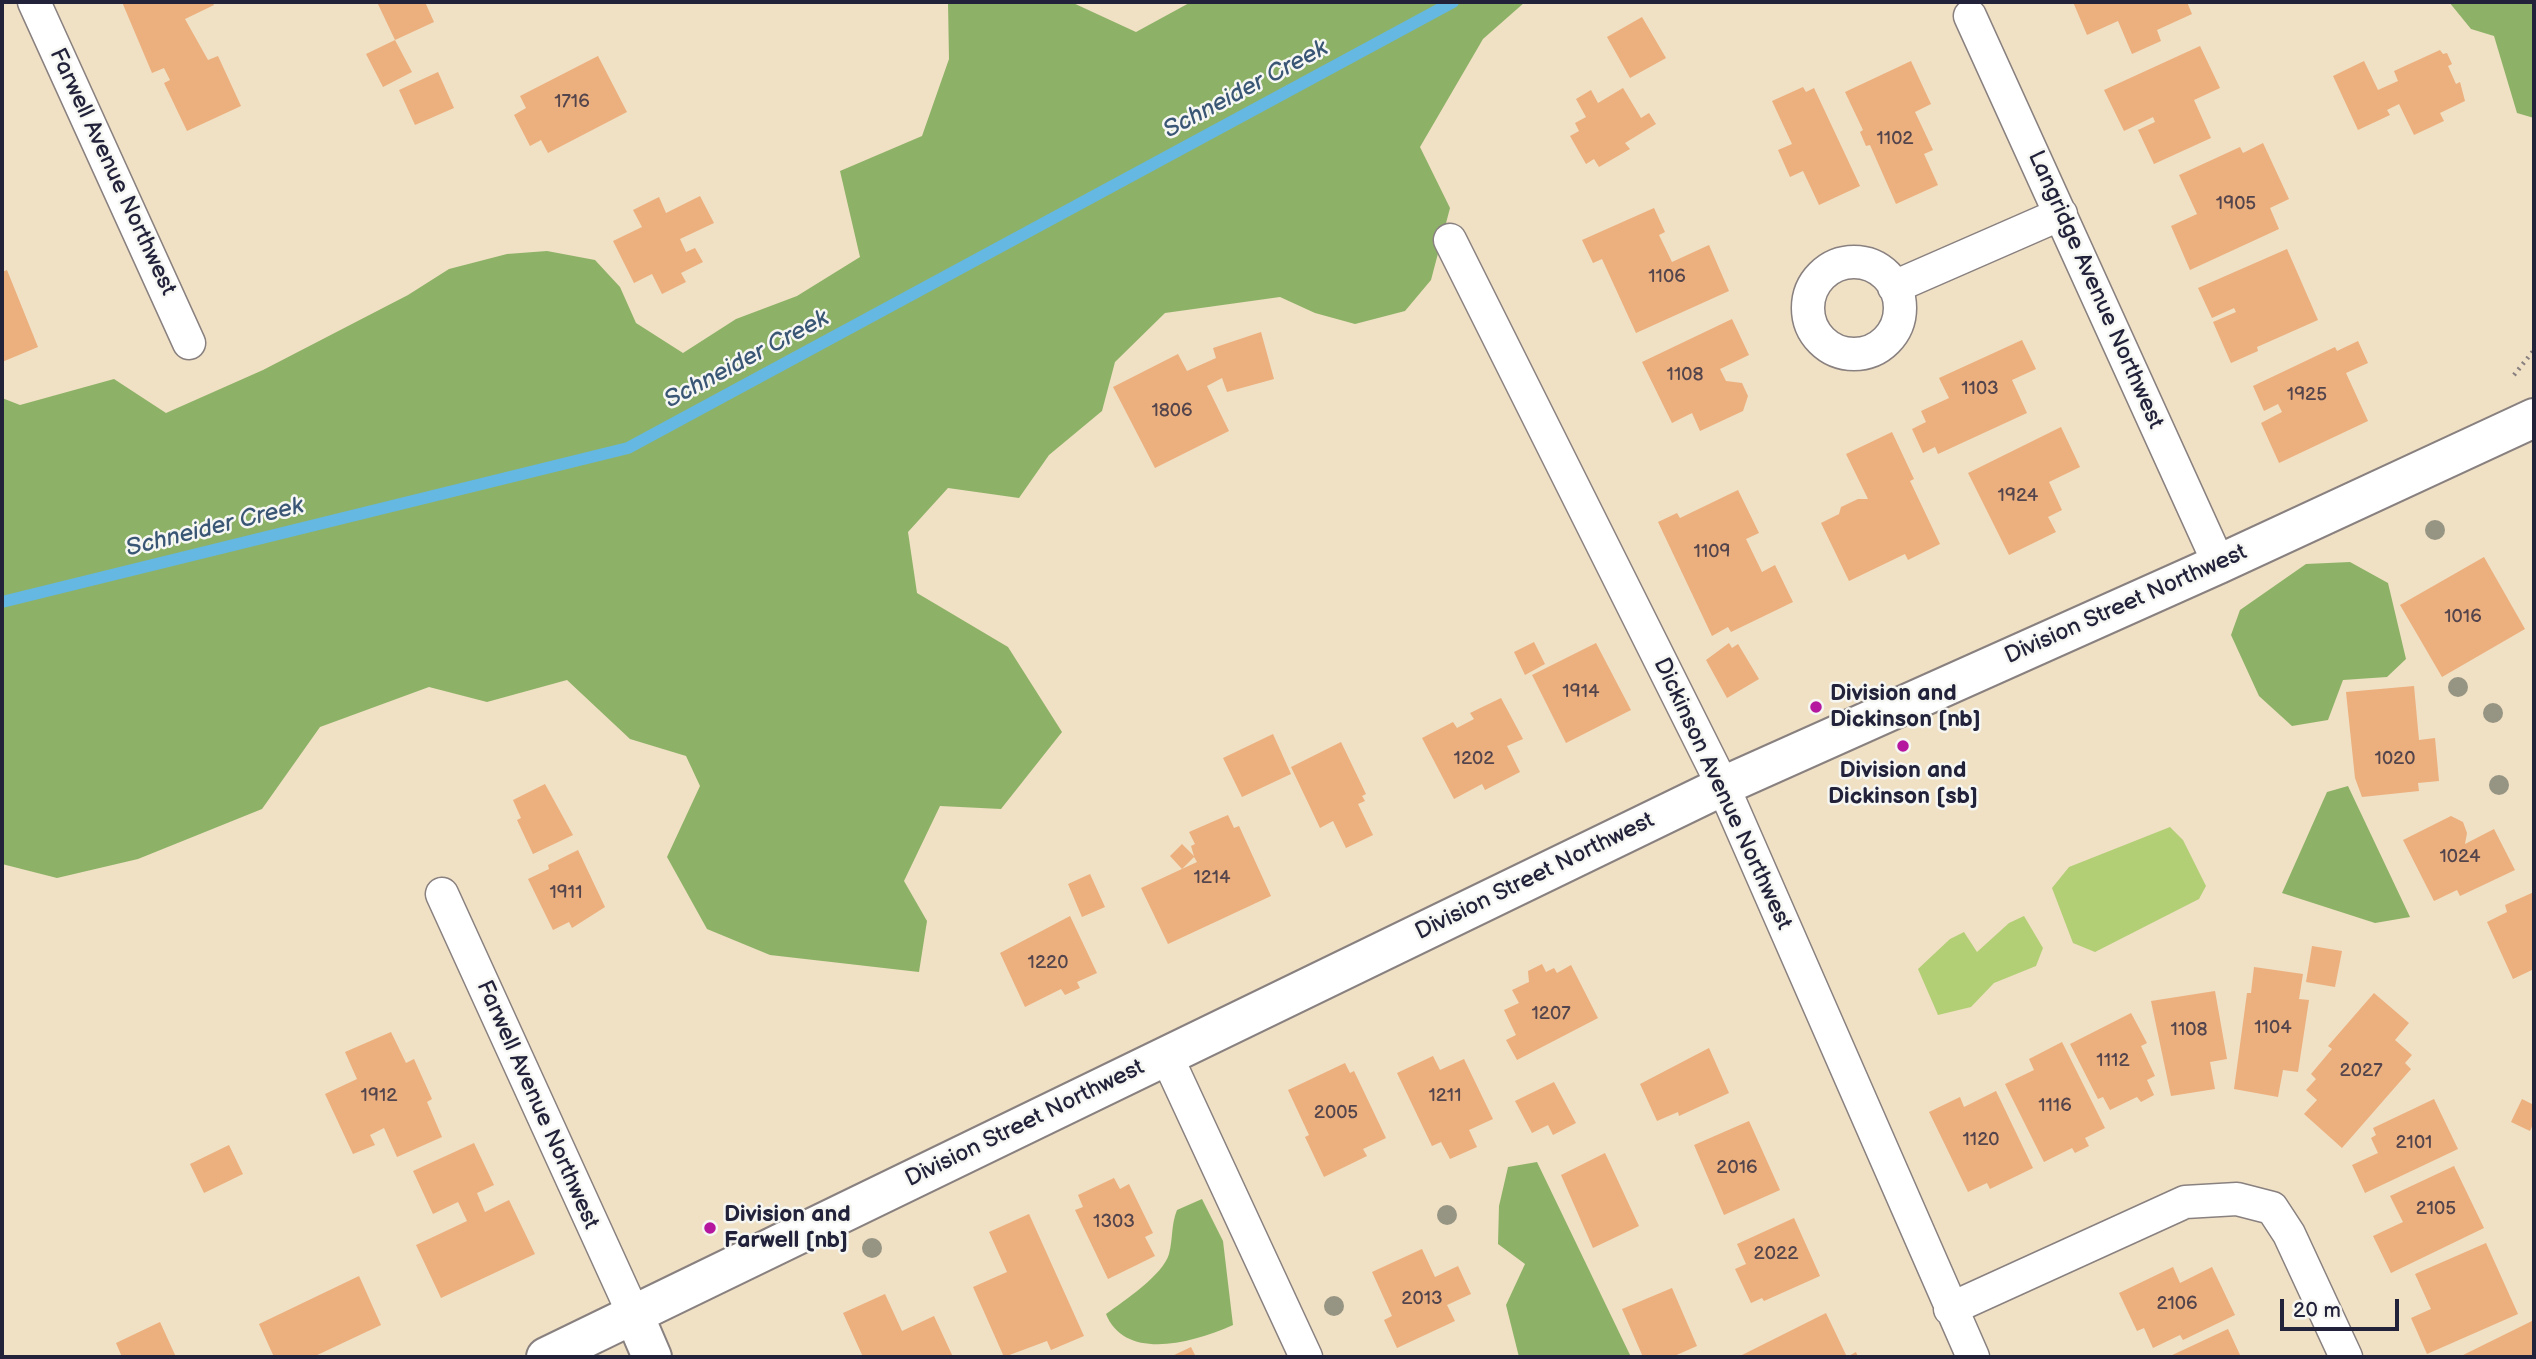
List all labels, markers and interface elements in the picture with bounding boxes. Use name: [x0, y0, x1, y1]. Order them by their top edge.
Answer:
water label: Schneider Creek: [1159, 35, 1333, 145]
street label: Farwell Avenue Northwest: [43, 44, 181, 300]
house number: 1716: [554, 91, 590, 113]
house number: 1102: [1876, 128, 1914, 150]
street label: Langridge Avenue Northwest: [2021, 147, 2169, 433]
house number: 1905: [2216, 193, 2256, 215]
house number: 1106: [1648, 266, 1686, 288]
water label: Schneider Creek: [660, 305, 834, 415]
house number: 1108: [1667, 364, 1703, 386]
house number: 1103: [1961, 378, 1999, 400]
house number: 1925: [2287, 384, 2327, 406]
house number: 1806: [1151, 400, 1193, 422]
house number: 1924: [1998, 485, 2038, 507]
water label: Schneider Creek: [123, 492, 307, 564]
street label: Division Street Northwest: [2001, 539, 2251, 671]
house number: 1109: [1694, 541, 1730, 563]
house number: 1016: [2444, 606, 2482, 628]
street label: Dickinson Avenue Northwest: [1647, 654, 1797, 934]
place label: Division and Dickinson [nb]: [1830, 680, 1981, 734]
house number: 1914: [1562, 681, 1600, 703]
marker: Division and Dickinson [nb]: [1808, 699, 1824, 715]
marker: Division and Dickinson [sb]: [1895, 738, 1911, 754]
house number: 1202: [1454, 748, 1494, 770]
house number: 1020: [2375, 748, 2415, 770]
place label: Division and Dickinson [sb]: [1828, 757, 1978, 811]
street label: Division Street Northwest: [1411, 807, 1659, 947]
house number: 1024: [2439, 846, 2481, 868]
house number: 1214: [1193, 867, 1231, 889]
house number: 1911: [549, 882, 583, 904]
house number: 1220: [1028, 952, 1068, 974]
street label: Farwell Avenue Northwest: [470, 977, 604, 1233]
house number: 1207: [1531, 1003, 1571, 1025]
house number: 1104: [2254, 1017, 2292, 1039]
house number: 1108: [2171, 1019, 2207, 1041]
house number: 1112: [2096, 1050, 2130, 1072]
street label: Division Street Northwest: [901, 1054, 1149, 1194]
house number: 2027: [2340, 1060, 2382, 1082]
house number: 1912: [361, 1085, 397, 1107]
house number: 1211: [1429, 1085, 1461, 1107]
house number: 1116: [2038, 1095, 2072, 1117]
house number: 2005: [1314, 1102, 1358, 1124]
house number: 1120: [1962, 1129, 2000, 1151]
house number: 2101: [2396, 1132, 2432, 1154]
house number: 2016: [1716, 1157, 1758, 1179]
house number: 2105: [2416, 1198, 2456, 1220]
place label: Division and Farwell [nb]: [724, 1201, 851, 1255]
house number: 1303: [1093, 1211, 1135, 1233]
marker: Division and Farwell [nb]: [702, 1220, 718, 1236]
house number: 2022: [1754, 1243, 1798, 1265]
scale bar: [2284, 1286, 2403, 1330]
house number: 2013: [1401, 1288, 1443, 1310]
house number: 2106: [2156, 1293, 2198, 1315]
text: 20 m: [2293, 1298, 2341, 1323]

